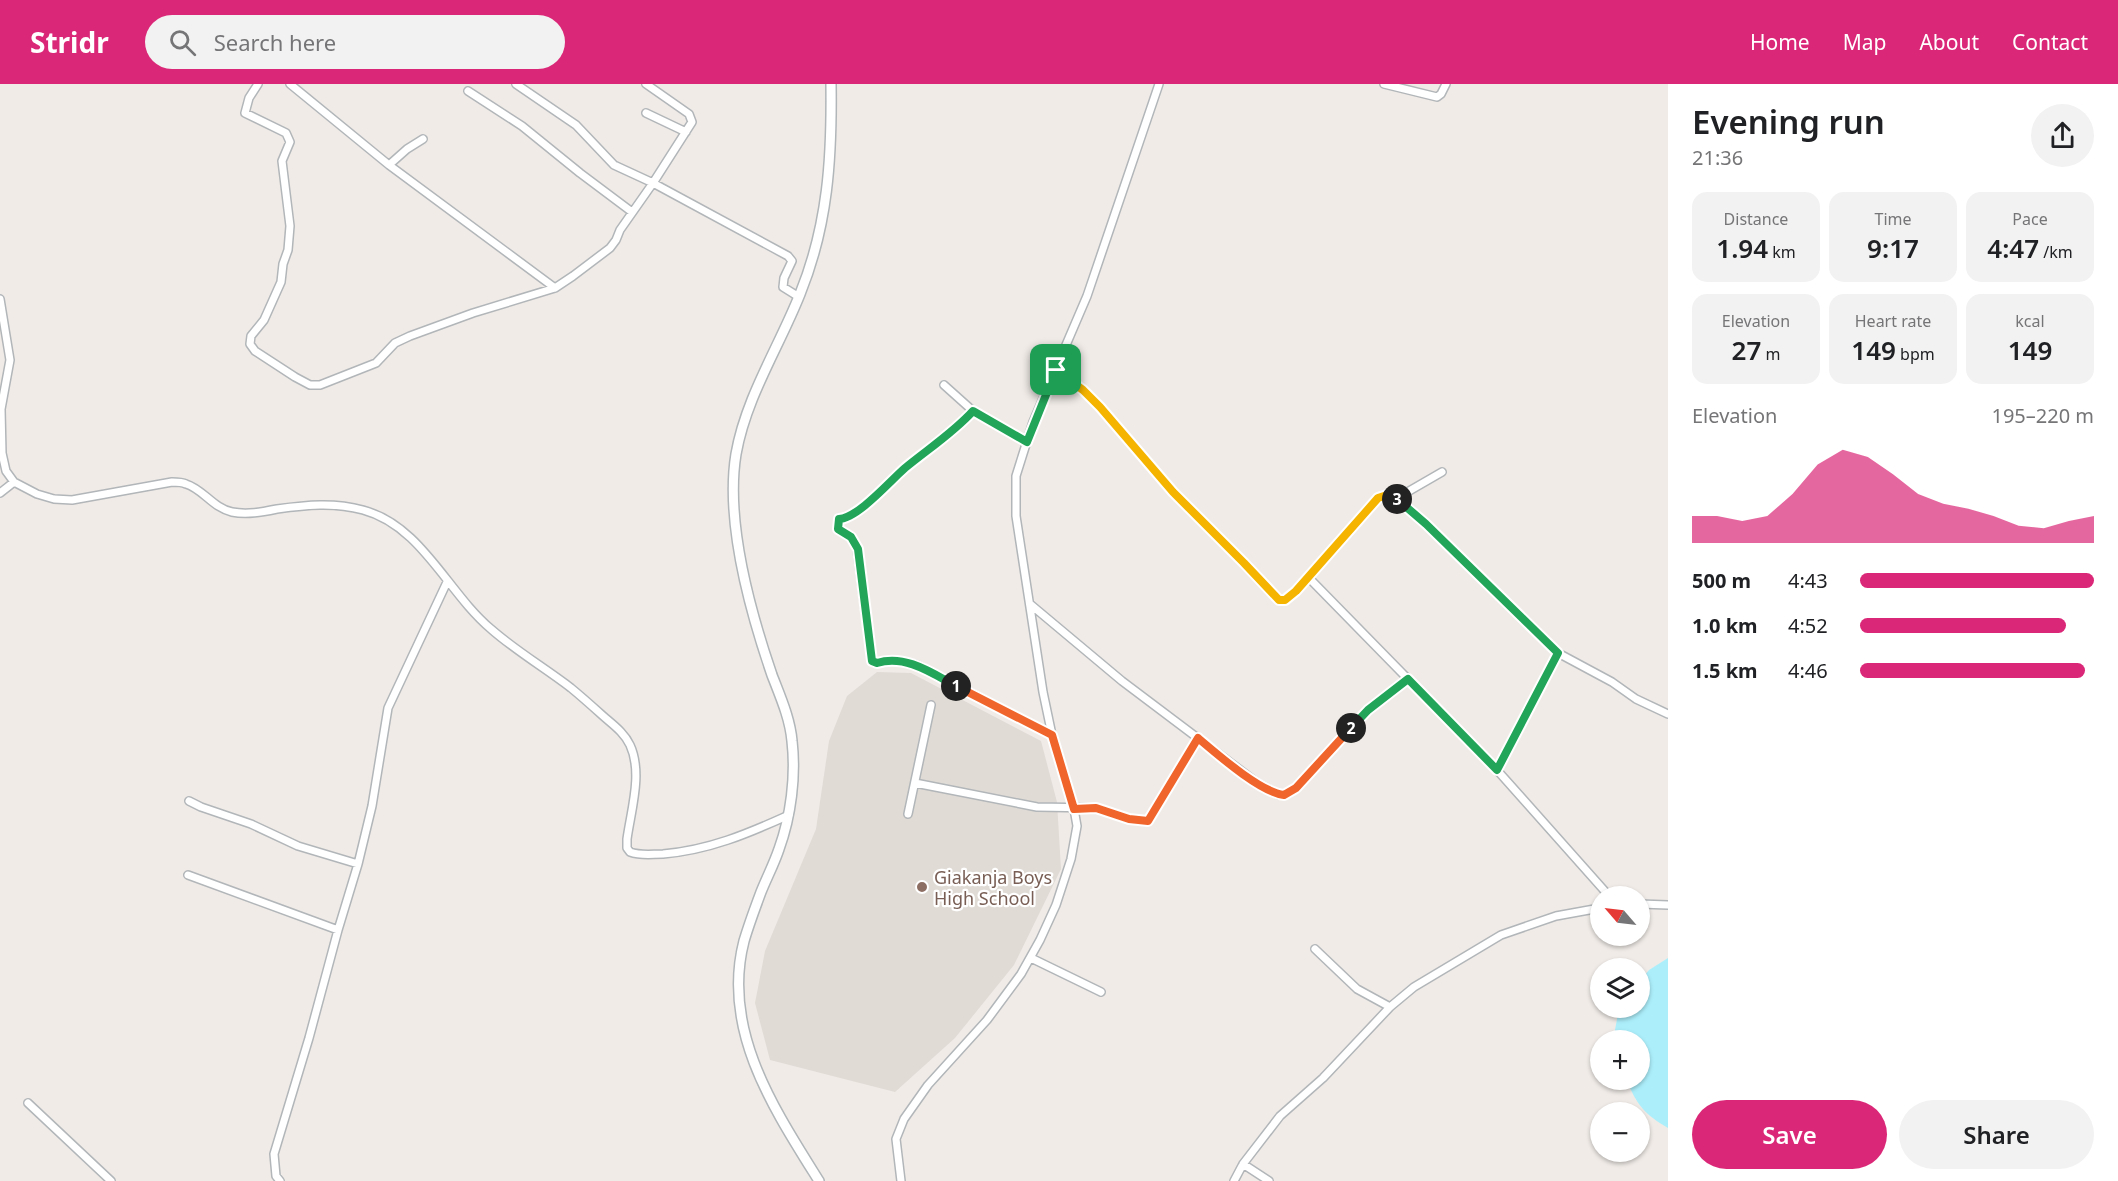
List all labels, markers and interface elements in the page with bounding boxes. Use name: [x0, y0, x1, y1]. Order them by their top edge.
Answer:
search box: [145, 15, 565, 69]
text: Stridr: [30, 23, 109, 61]
icon: search: [166, 26, 199, 59]
text: Search here: [214, 27, 336, 57]
text: Home: [1750, 28, 1810, 56]
text: Map: [1843, 28, 1886, 56]
text: About: [1919, 28, 1979, 56]
text: Contact: [2012, 28, 2088, 56]
text: Evening run: [1692, 99, 1885, 144]
button: share: [2031, 104, 2094, 167]
text: 21:36: [1692, 144, 1743, 171]
text: Distance: [1724, 208, 1788, 230]
text: Time: [1874, 208, 1912, 230]
text: Pace: [2012, 208, 2048, 230]
text: 1.94: [1716, 230, 1768, 266]
text: 9:17: [1867, 230, 1919, 266]
text: 4:47: [1987, 230, 2039, 266]
text: km: [1768, 241, 1796, 263]
text: /km: [2039, 241, 2073, 263]
text: Elevation: [1722, 310, 1790, 332]
text: Heart rate: [1855, 310, 1931, 332]
text: kcal: [2015, 310, 2045, 332]
text: 27: [1732, 332, 1761, 368]
text: 149: [1851, 332, 1896, 368]
text: 149: [2008, 332, 2052, 368]
text: m: [1761, 343, 1780, 365]
text: bpm: [1896, 343, 1935, 365]
pin: [1030, 344, 1081, 395]
icon: arrive: [1039, 353, 1072, 386]
text: Elevation: [1692, 402, 1777, 429]
text: 195–220 m: [1991, 402, 2094, 429]
pin: 3: [1382, 484, 1412, 514]
text: 3: [1392, 488, 1402, 510]
text: 500 m: [1692, 567, 1751, 594]
text: 4:43: [1788, 567, 1828, 594]
text: 1.0 km: [1692, 612, 1758, 639]
text: 4:52: [1788, 612, 1828, 639]
text: 1.5 km: [1692, 657, 1758, 684]
text: 4:46: [1788, 657, 1828, 684]
pin: 1: [941, 671, 971, 701]
text: 1: [951, 675, 961, 697]
pin: 2: [1336, 713, 1366, 743]
text: 2: [1346, 717, 1356, 739]
place label: Giakanja Boys High School: [934, 865, 1052, 910]
marker: Giakanja Boys High School: [915, 880, 929, 894]
north arrow: [1590, 886, 1650, 946]
map controls: [1590, 886, 1650, 1162]
button: layers: [1590, 958, 1650, 1018]
button: +: [1590, 1030, 1650, 1090]
button: Save: [1692, 1100, 1887, 1169]
button: Share: [1899, 1100, 2094, 1169]
button: −: [1590, 1102, 1650, 1162]

